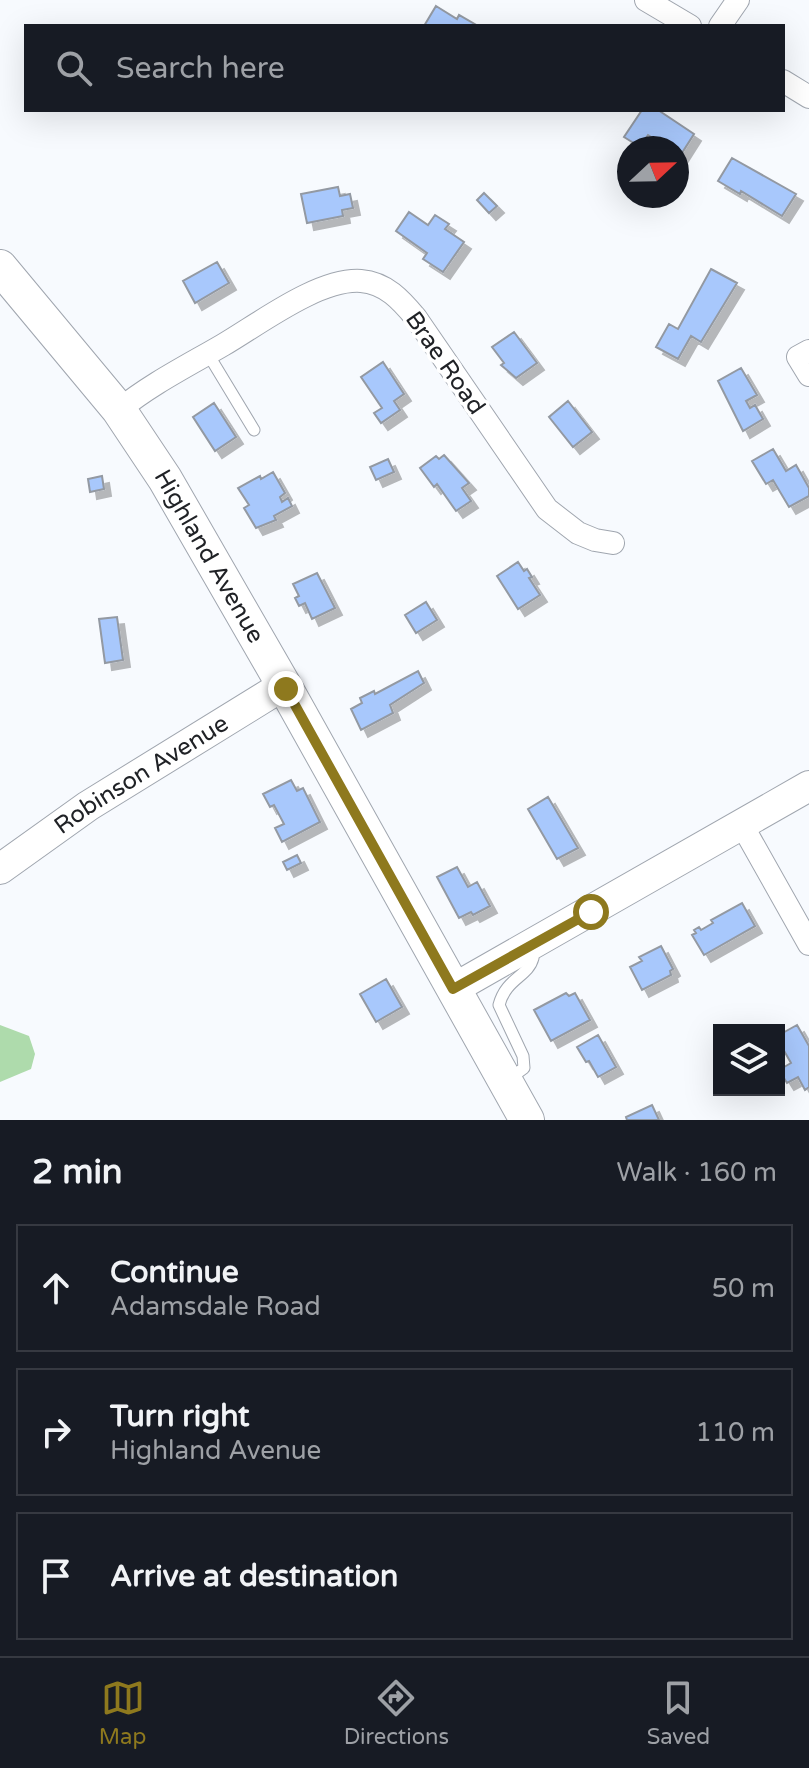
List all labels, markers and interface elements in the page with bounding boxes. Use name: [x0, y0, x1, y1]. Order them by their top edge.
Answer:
search box: [24, 24, 785, 112]
icon: search: [52, 46, 96, 90]
text: Search here: [116, 50, 285, 87]
north arrow: [617, 136, 689, 208]
street label: Brae Road: [399, 306, 491, 420]
street label: Highland Avenue: [148, 464, 271, 648]
route end: [268, 671, 304, 707]
street label: Robinson Avenue: [48, 709, 233, 840]
route start: [573, 894, 609, 930]
map controls: [713, 1024, 785, 1096]
button: layers: [713, 1024, 785, 1096]
text: 2 min: [32, 1152, 123, 1193]
text: Walk · 160 m: [617, 1157, 777, 1188]
text: Continue: [110, 1254, 239, 1291]
icon: ahead: [34, 1266, 78, 1310]
text: 50 m: [712, 1273, 775, 1304]
text: Adamsdale Road: [110, 1291, 321, 1322]
text: Turn right: [110, 1398, 250, 1435]
icon: right: [34, 1410, 78, 1454]
text: 110 m: [695, 1417, 775, 1448]
text: Highland Avenue: [110, 1435, 321, 1466]
icon: arrive: [34, 1554, 78, 1598]
text: Arrive at destination: [110, 1558, 398, 1595]
tab: Map: [99, 1676, 146, 1750]
tab: Directions: [344, 1676, 449, 1750]
tab: Saved: [647, 1676, 710, 1750]

